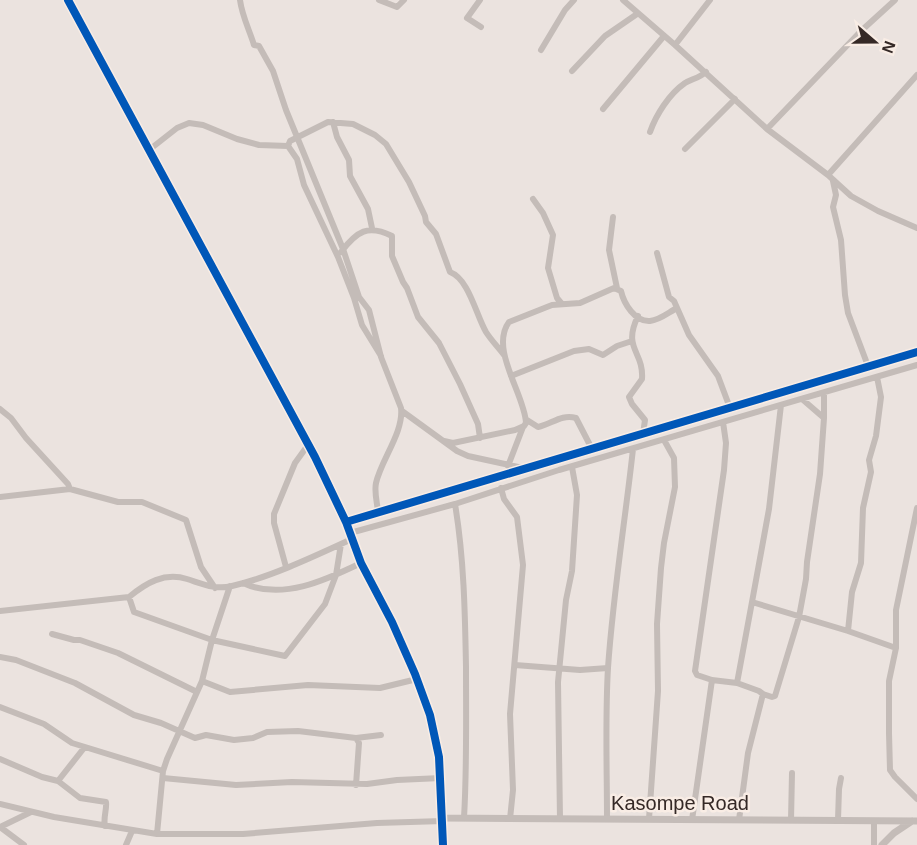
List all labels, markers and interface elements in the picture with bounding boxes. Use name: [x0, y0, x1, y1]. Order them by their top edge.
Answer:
north arrow: [845, 12, 905, 72]
text: N: [879, 39, 899, 55]
street label: Kasompe Road: [611, 792, 749, 814]

